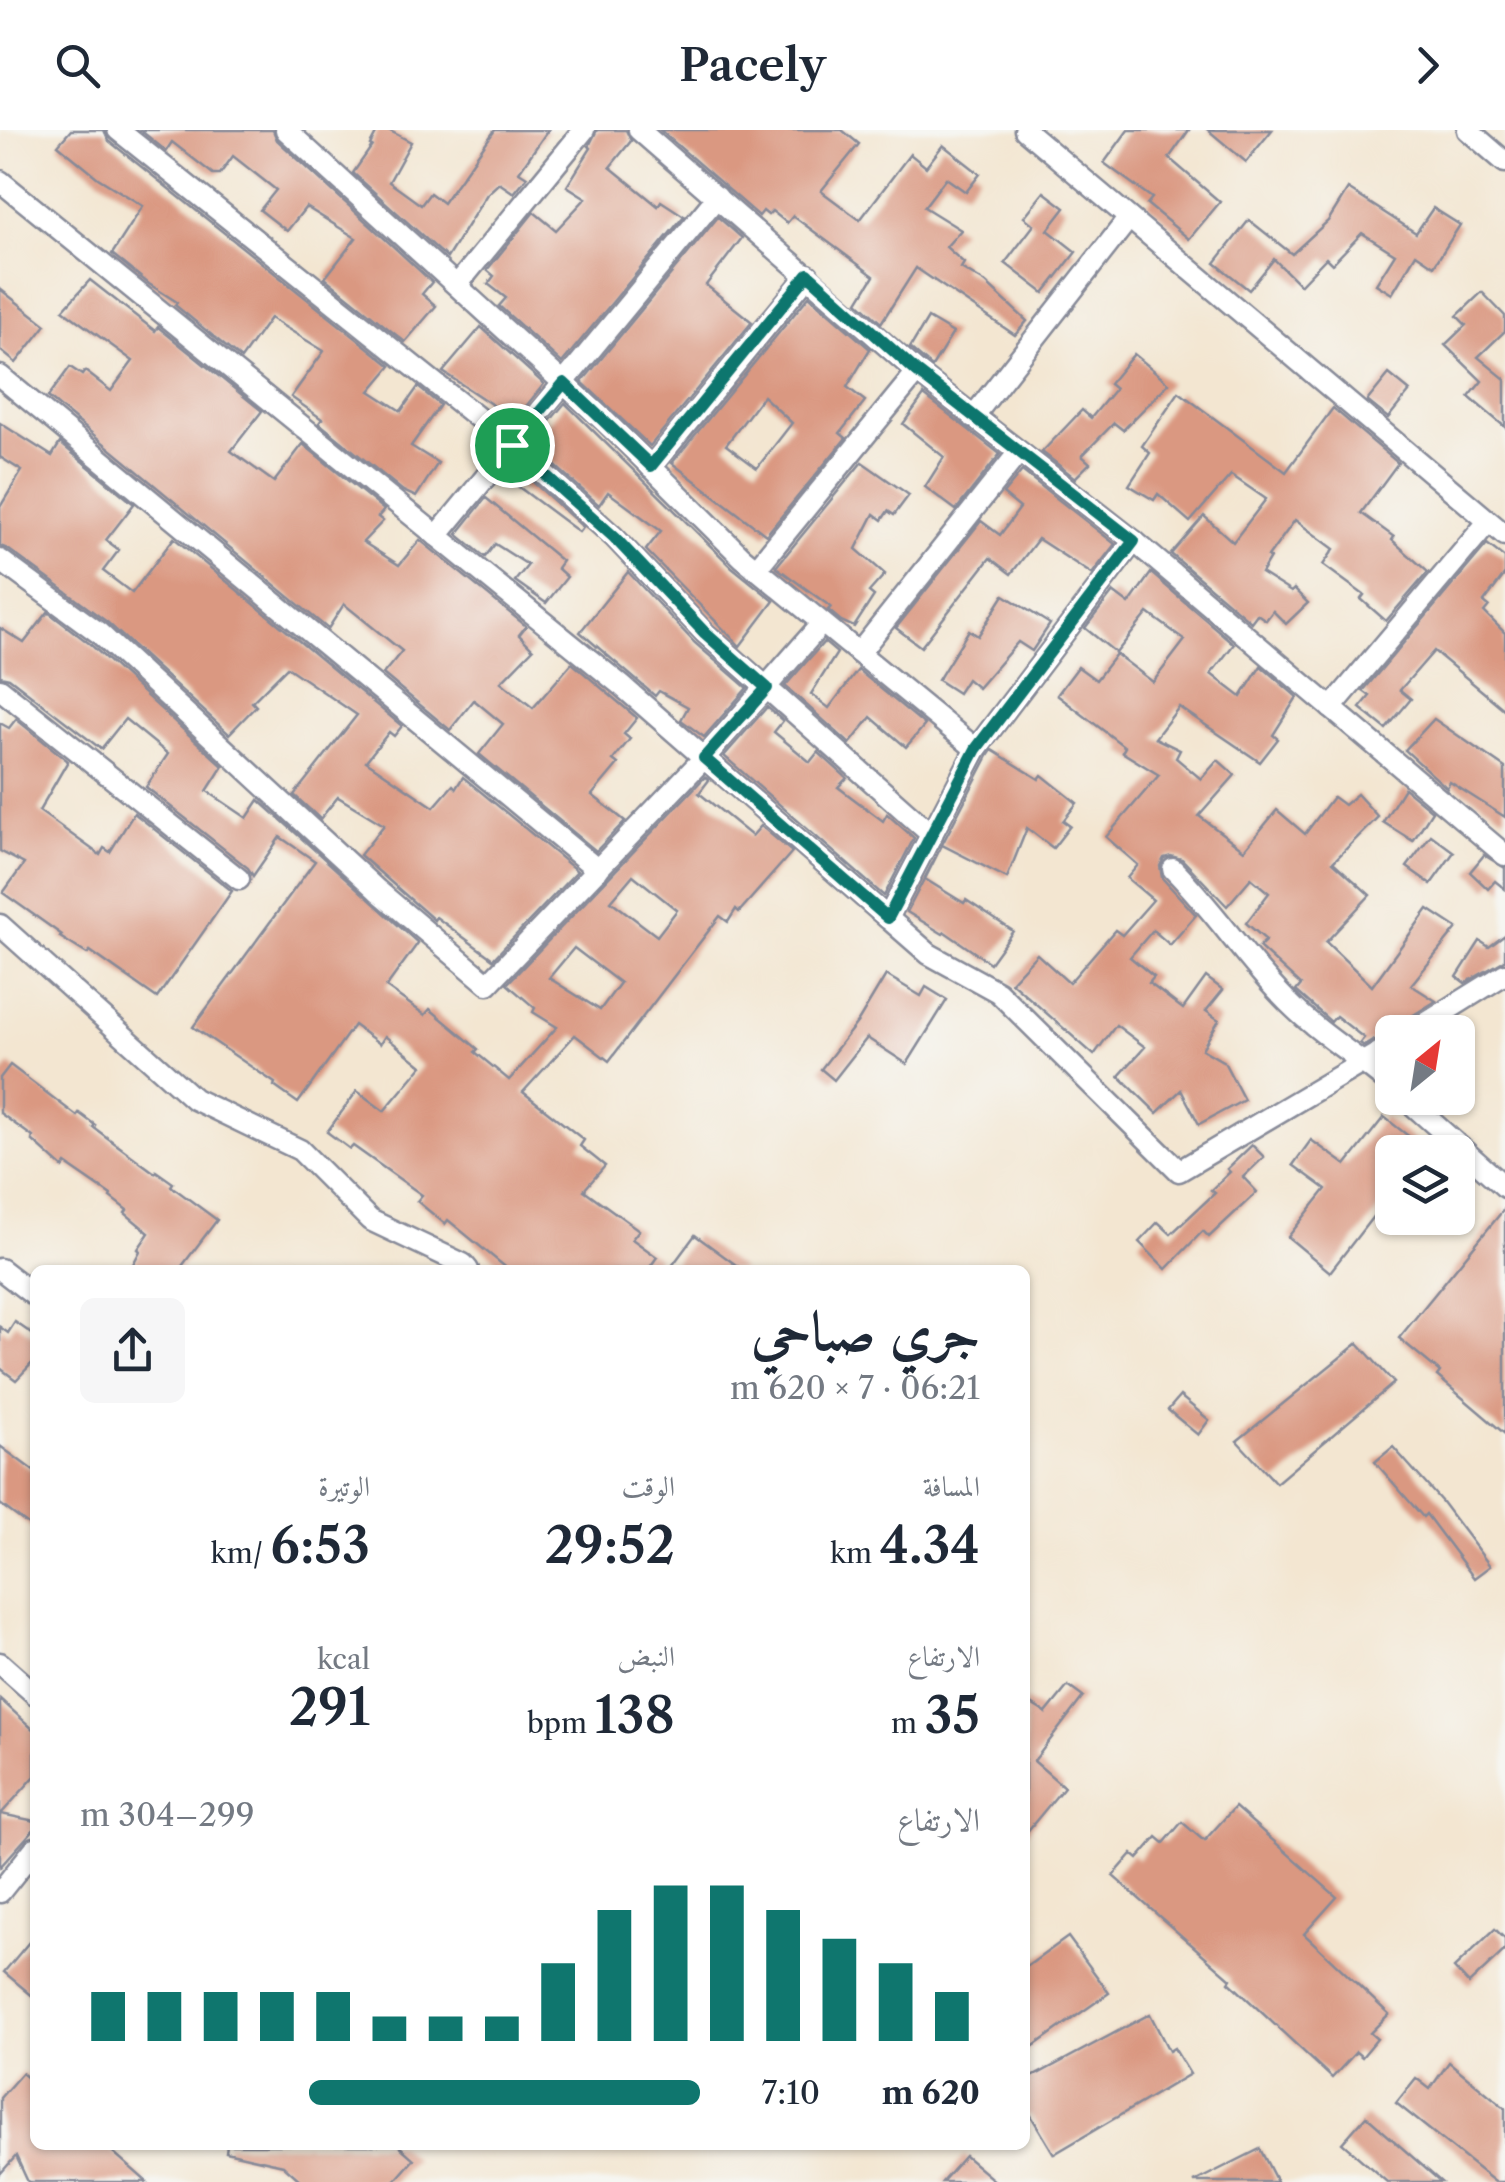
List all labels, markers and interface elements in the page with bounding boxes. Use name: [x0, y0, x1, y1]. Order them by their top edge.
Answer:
text: Pacely: [679, 37, 826, 93]
icon: search: [50, 38, 105, 93]
icon: forward: [1400, 38, 1455, 93]
pin: [470, 403, 555, 488]
icon: arrive: [485, 418, 540, 473]
north arrow: [1375, 1015, 1475, 1115]
map controls: [1375, 1015, 1475, 1235]
button: layers: [1375, 1135, 1475, 1235]
text: جري صباحي: [751, 1297, 980, 1364]
button: share: [80, 1298, 185, 1403]
text: 06:21 · 7 × 620 m: [730, 1368, 980, 1407]
text: الوتيرة: [318, 1469, 370, 1503]
text: الوقت: [621, 1469, 675, 1503]
text: المسافة: [923, 1469, 980, 1503]
text: 6:53: [270, 1514, 370, 1576]
text: 29:52: [545, 1514, 675, 1576]
text: 4.34: [880, 1514, 980, 1576]
text: /km: [210, 1536, 270, 1570]
text: km: [830, 1536, 880, 1570]
text: النبض: [617, 1639, 675, 1673]
text: الارتفاع: [907, 1639, 980, 1673]
text: kcal: [317, 1642, 370, 1676]
text: 291: [289, 1676, 370, 1738]
text: 138: [595, 1684, 675, 1746]
text: 35: [925, 1684, 980, 1746]
text: bpm: [527, 1706, 595, 1740]
text: m: [891, 1706, 925, 1740]
text: 299–304 m: [80, 1795, 254, 1834]
text: الارتفاع: [897, 1800, 980, 1839]
text: 7:10: [762, 2073, 820, 2112]
text: 620 m: [882, 2073, 980, 2112]

